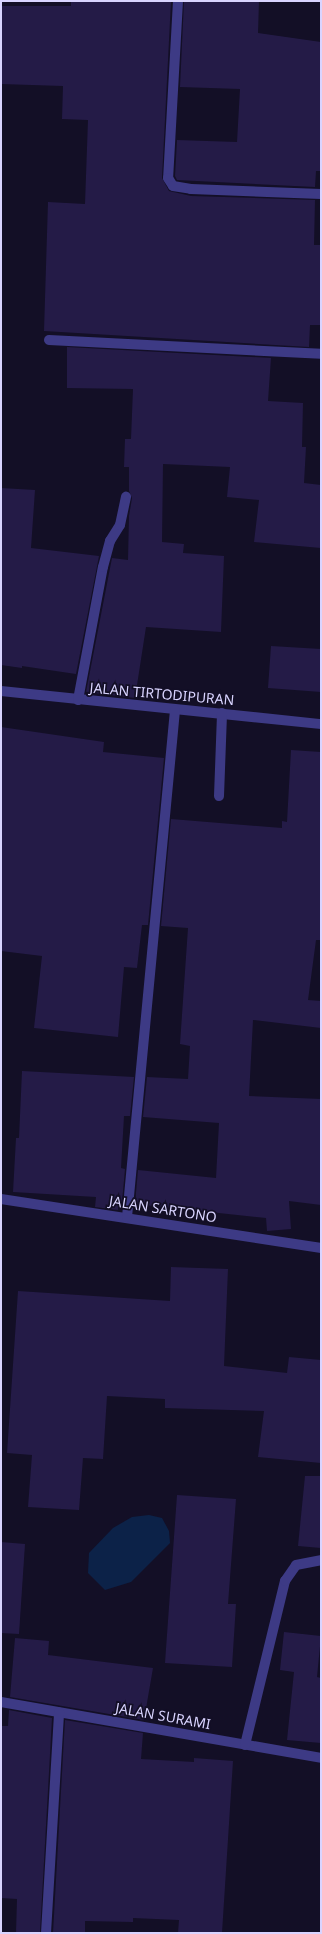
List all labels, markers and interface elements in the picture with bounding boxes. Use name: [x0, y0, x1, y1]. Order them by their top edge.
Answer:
street label: JALAN TIRTODIPURAN: [89, 679, 235, 709]
street label: JALAN SARTONO: [108, 1192, 218, 1226]
street label: JALAN SURAMI: [114, 1699, 212, 1733]

